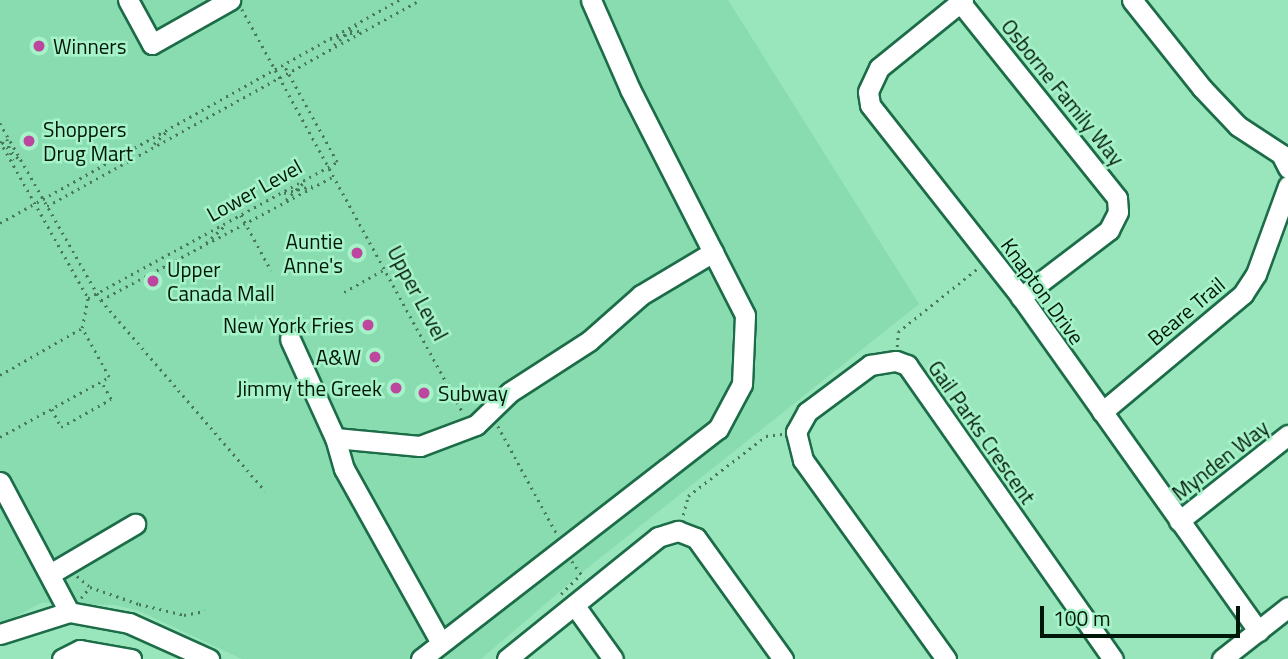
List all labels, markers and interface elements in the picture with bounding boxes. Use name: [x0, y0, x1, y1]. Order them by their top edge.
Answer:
street label: Osborne Family Way: [996, 14, 1130, 170]
place label: Winners: [53, 33, 126, 59]
marker: Winners: [31, 38, 47, 54]
place label: Shoppers Drug Mart: [43, 116, 133, 166]
marker: Shoppers Drug Mart: [21, 133, 37, 149]
street label: Lower Level: [202, 154, 306, 226]
place label: Auntie Anne's: [284, 228, 343, 278]
street label: Knapton Drive: [996, 233, 1090, 349]
street label: Upper Level: [382, 241, 454, 345]
marker: Auntie Anne's: [349, 245, 365, 261]
place label: Upper Canada Mall: [167, 256, 275, 306]
street label: Beare Trail: [1142, 272, 1230, 350]
marker: Upper Canada Mall: [145, 273, 161, 289]
place label: New York Fries: [223, 312, 354, 338]
marker: New York Fries: [360, 317, 376, 333]
place label: A&W: [316, 344, 361, 370]
marker: A&W: [367, 349, 383, 365]
street label: Gail Parks Crescent: [923, 356, 1041, 508]
place label: Jimmy the Greek: [236, 375, 382, 401]
marker: Jimmy the Greek: [388, 380, 404, 396]
place label: Subway: [438, 380, 508, 406]
marker: Subway: [416, 385, 432, 401]
street label: Mynden Way: [1167, 415, 1273, 505]
scale bar: [1043, 592, 1242, 636]
text: 100 m: [1053, 602, 1110, 634]

